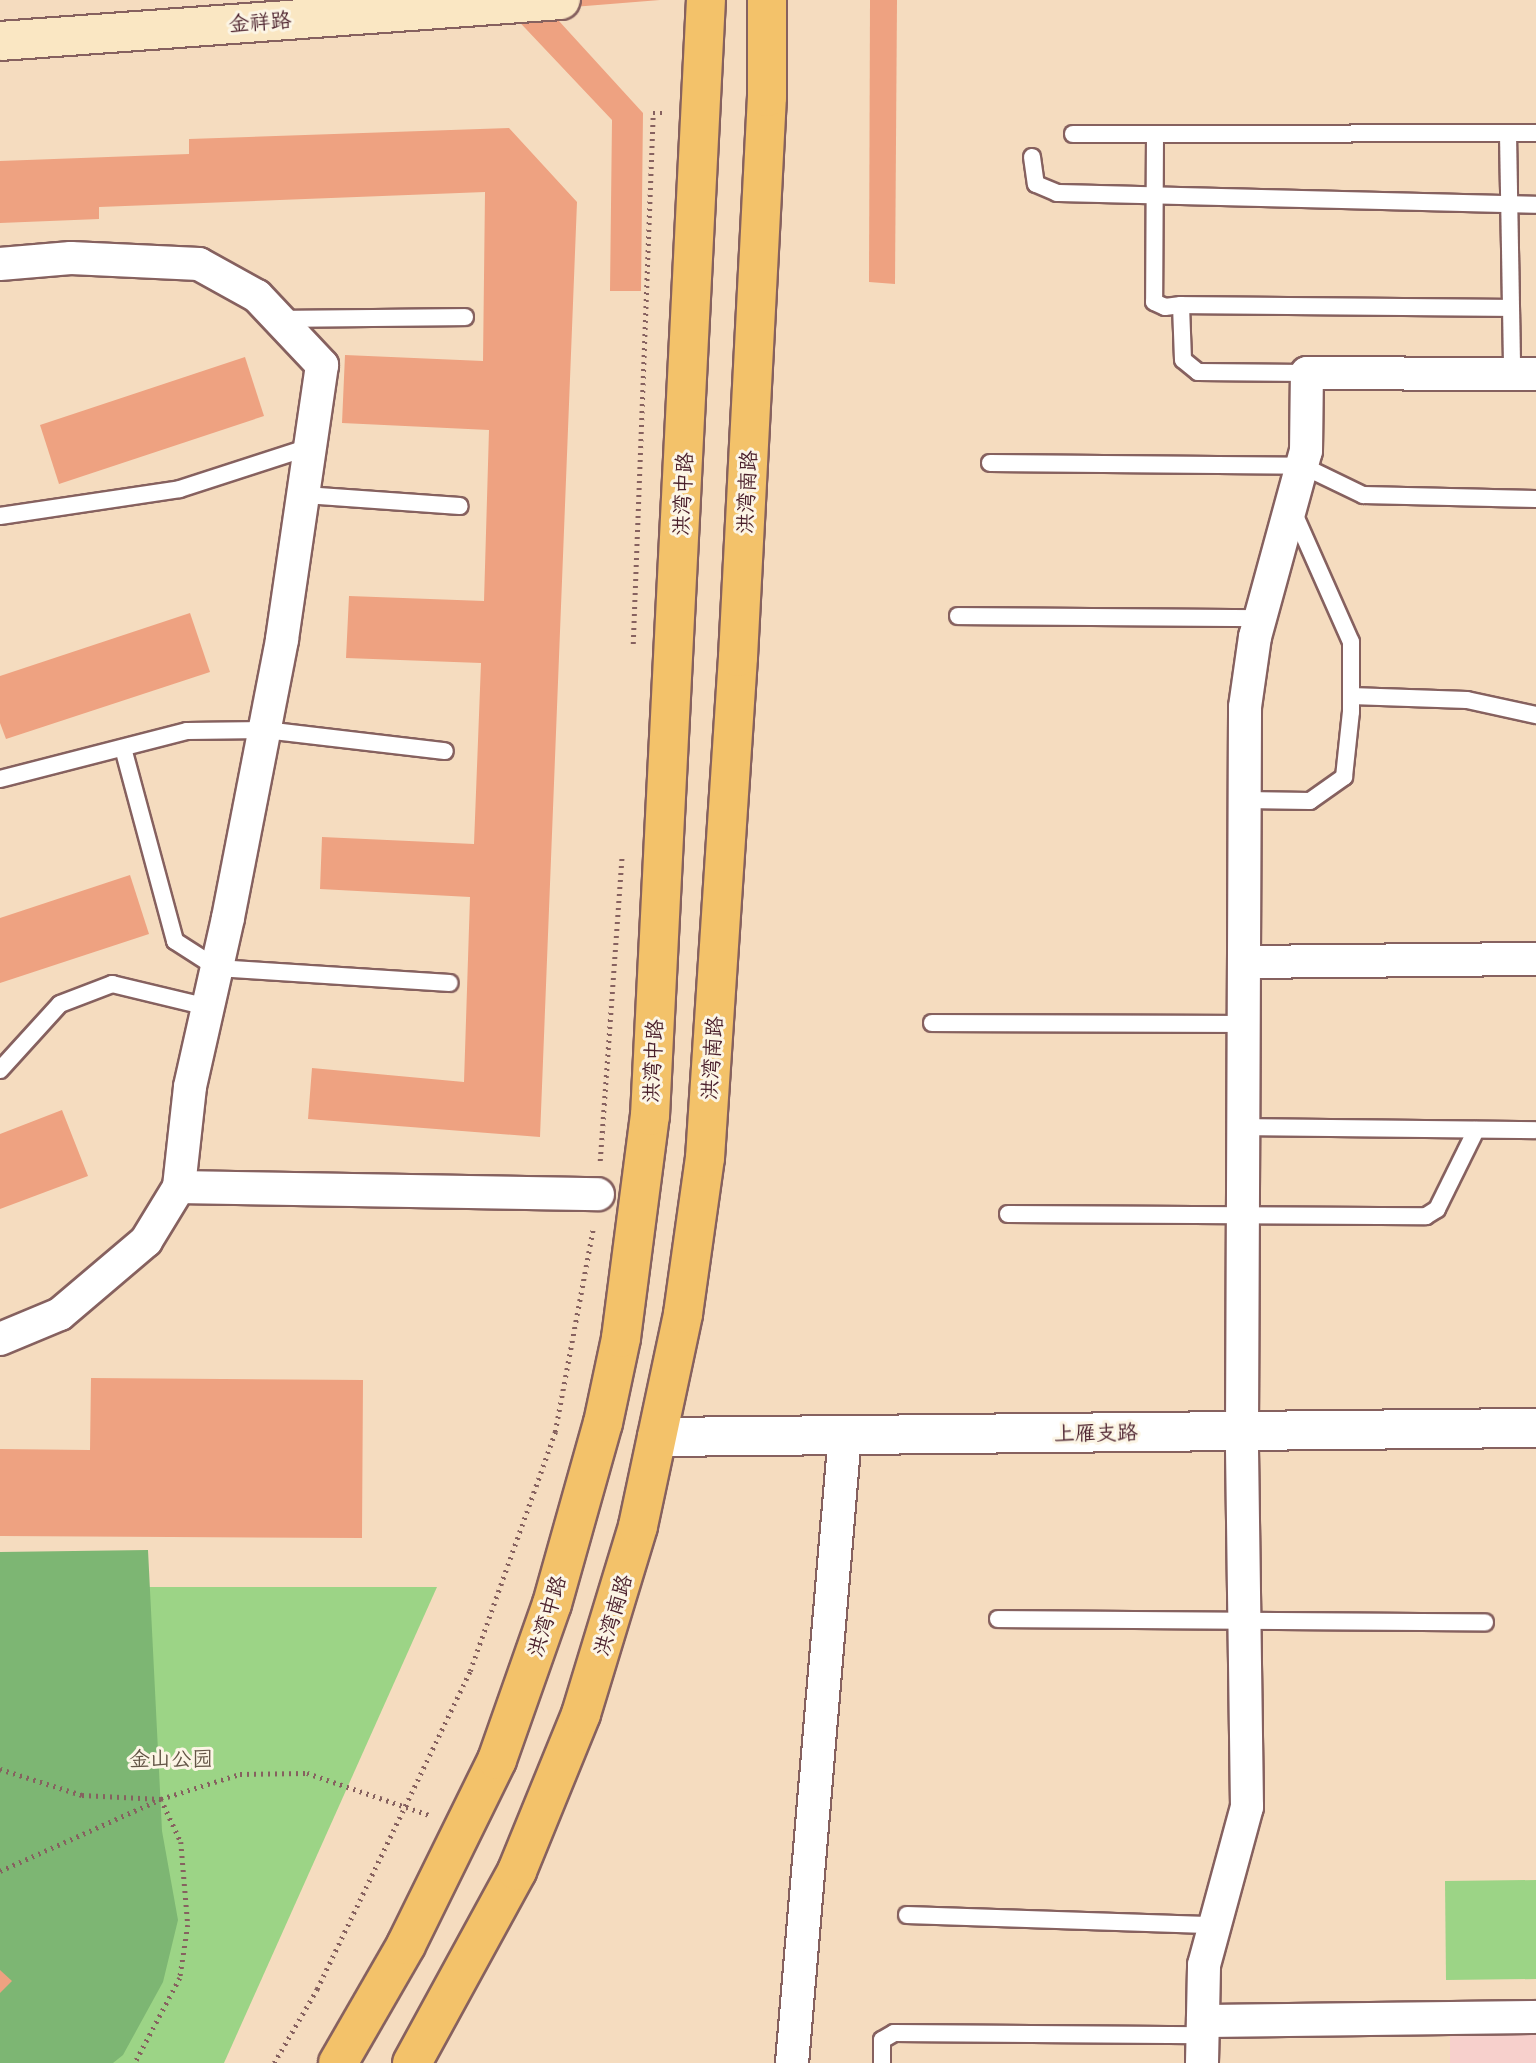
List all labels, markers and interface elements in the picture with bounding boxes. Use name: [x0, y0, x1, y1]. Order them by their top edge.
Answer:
street label: 金祥路: [228, 7, 292, 37]
street label: 洪湾南路: [732, 449, 762, 535]
street label: 洪湾中路: [668, 451, 698, 537]
street label: 洪湾南路: [697, 1015, 727, 1101]
street label: 洪湾中路: [638, 1018, 668, 1104]
street label: 上雁支路: [1054, 1420, 1138, 1446]
street label: 洪湾南路: [589, 1571, 637, 1659]
street label: 洪湾中路: [523, 1572, 571, 1660]
park label: 金山公园: [129, 1746, 213, 1772]

